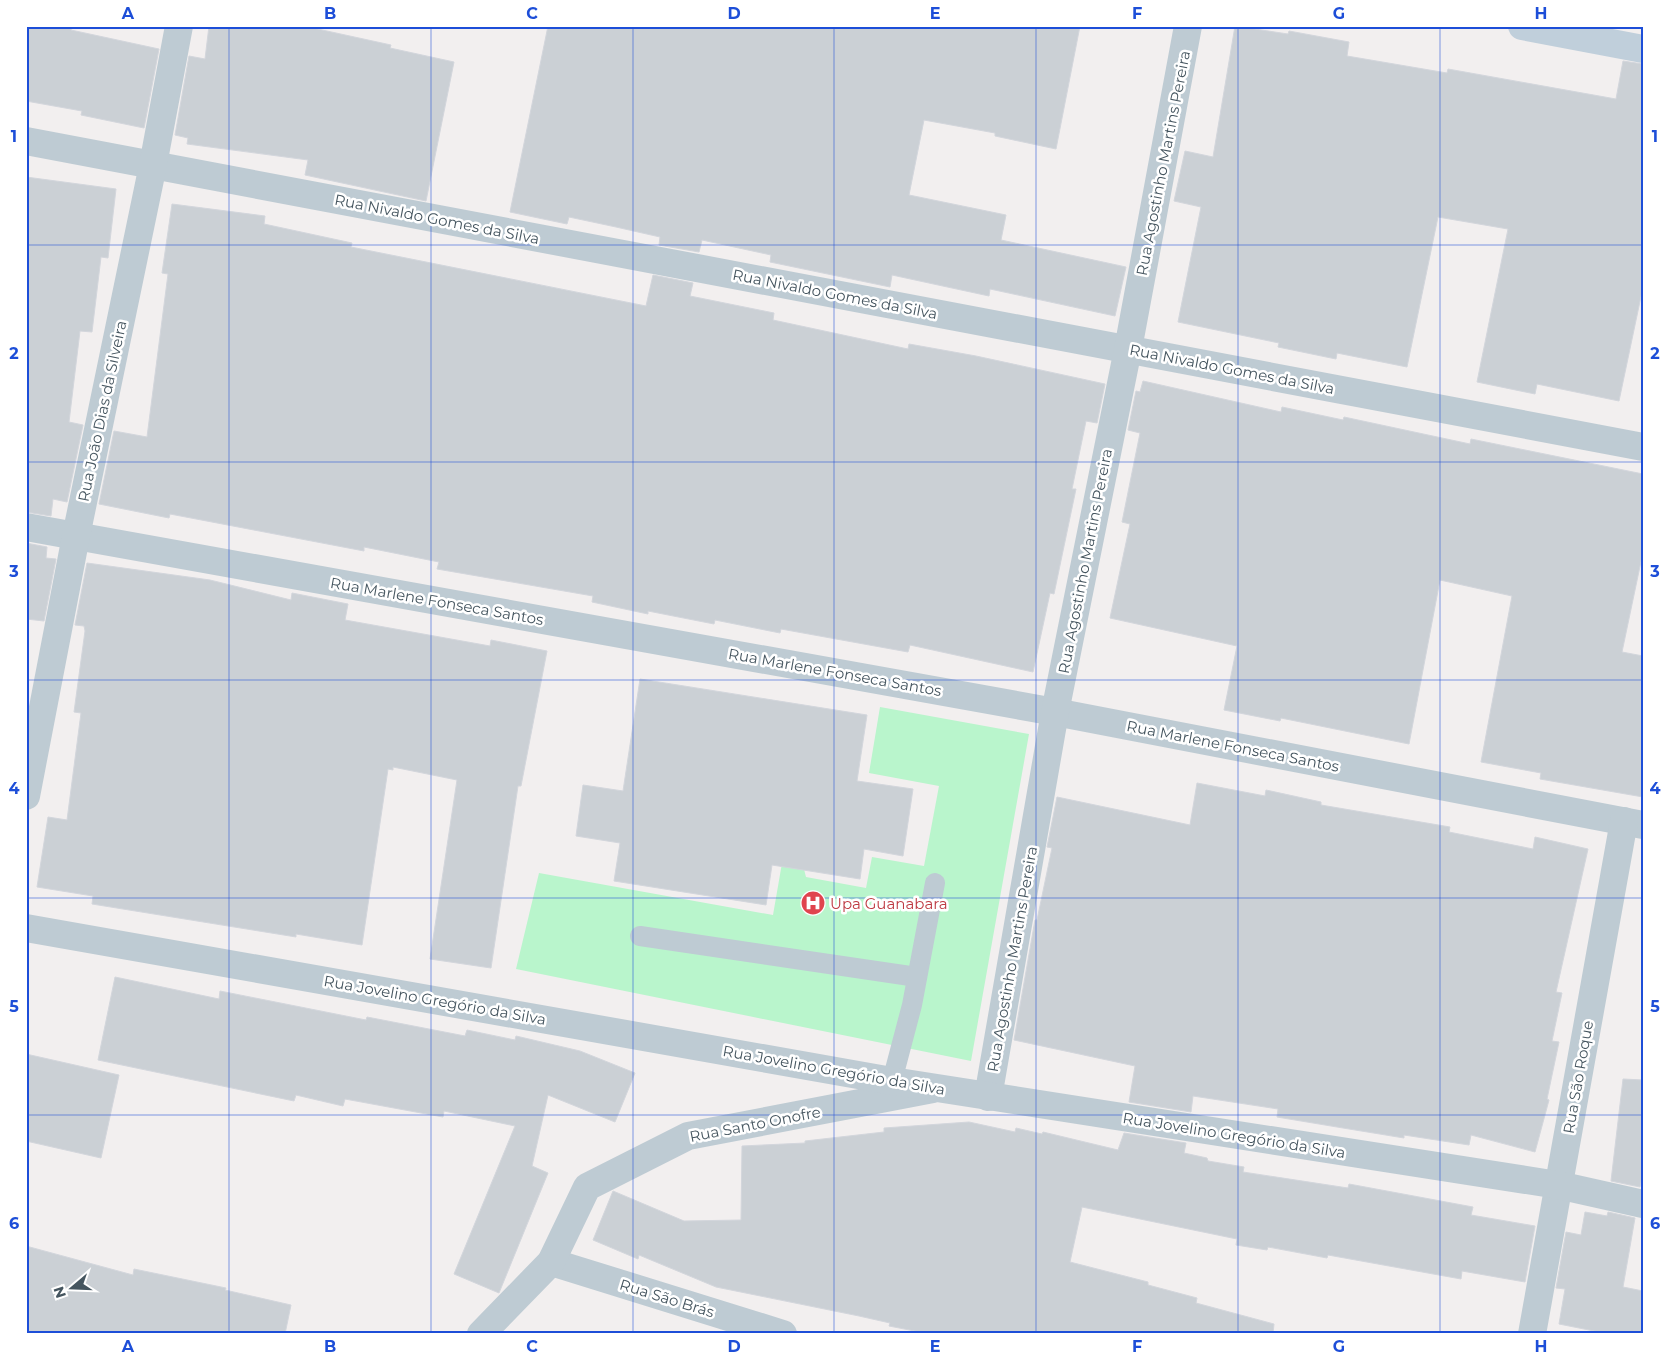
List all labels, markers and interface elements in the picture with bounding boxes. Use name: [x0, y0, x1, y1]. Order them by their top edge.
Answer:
text: A: [121, 4, 135, 23]
text: B: [324, 4, 336, 23]
text: C: [526, 4, 538, 23]
text: D: [727, 4, 741, 23]
text: E: [930, 4, 940, 23]
text: F: [1132, 4, 1142, 23]
text: G: [1333, 4, 1345, 23]
text: H: [1535, 4, 1547, 23]
street label: Rua Agostinho Martins Pereira: [1132, 49, 1194, 277]
text: 1: [11, 127, 17, 146]
text: 1: [1652, 127, 1658, 146]
street label: Rua Nivaldo Gomes da Silva: [333, 190, 541, 248]
street label: Rua Nivaldo Gomes da Silva: [731, 265, 939, 323]
street label: Rua João Dias da Silveira: [73, 319, 131, 503]
street label: Rua Nivaldo Gomes da Silva: [1128, 340, 1336, 398]
text: 2: [9, 344, 19, 363]
text: 2: [1650, 344, 1660, 363]
street label: Rua Agostinho Martins Pereira: [1054, 447, 1116, 675]
text: 3: [8, 562, 19, 581]
text: 3: [1649, 562, 1660, 581]
street label: Rua Marlene Fonseca Santos: [329, 573, 545, 629]
street label: Rua Marlene Fonseca Santos: [727, 644, 943, 700]
street label: Rua Marlene Fonseca Santos: [1125, 716, 1341, 776]
text: 4: [8, 779, 20, 798]
text: 4: [1649, 779, 1661, 798]
street label: Rua Agostinho Martins Pereira: [983, 845, 1041, 1073]
hospital icon: Upa Guanabara: [800, 890, 826, 916]
place label: Upa Guanabara: [830, 894, 948, 913]
street label: Rua Jovelino Gregório da Silva: [322, 971, 548, 1029]
text: 5: [9, 997, 19, 1016]
text: 5: [1650, 997, 1660, 1016]
street label: Rua São Roque: [1559, 1019, 1597, 1135]
street label: Rua Jovelino Gregório da Silva: [721, 1041, 947, 1099]
street label: Rua Santo Onofre: [688, 1102, 822, 1146]
street label: Rua Jovelino Gregório da Silva: [1121, 1108, 1347, 1162]
text: 6: [9, 1214, 19, 1233]
text: 6: [1650, 1214, 1660, 1233]
north arrow: [48, 1262, 98, 1312]
street label: Rua São Brás: [617, 1275, 717, 1321]
text: N: [49, 1284, 70, 1301]
text: A: [121, 1337, 135, 1356]
text: B: [324, 1337, 336, 1356]
text: C: [526, 1337, 538, 1356]
text: D: [727, 1337, 741, 1356]
text: E: [930, 1337, 940, 1356]
text: F: [1132, 1337, 1142, 1356]
text: G: [1333, 1337, 1345, 1356]
text: H: [1535, 1337, 1547, 1356]

